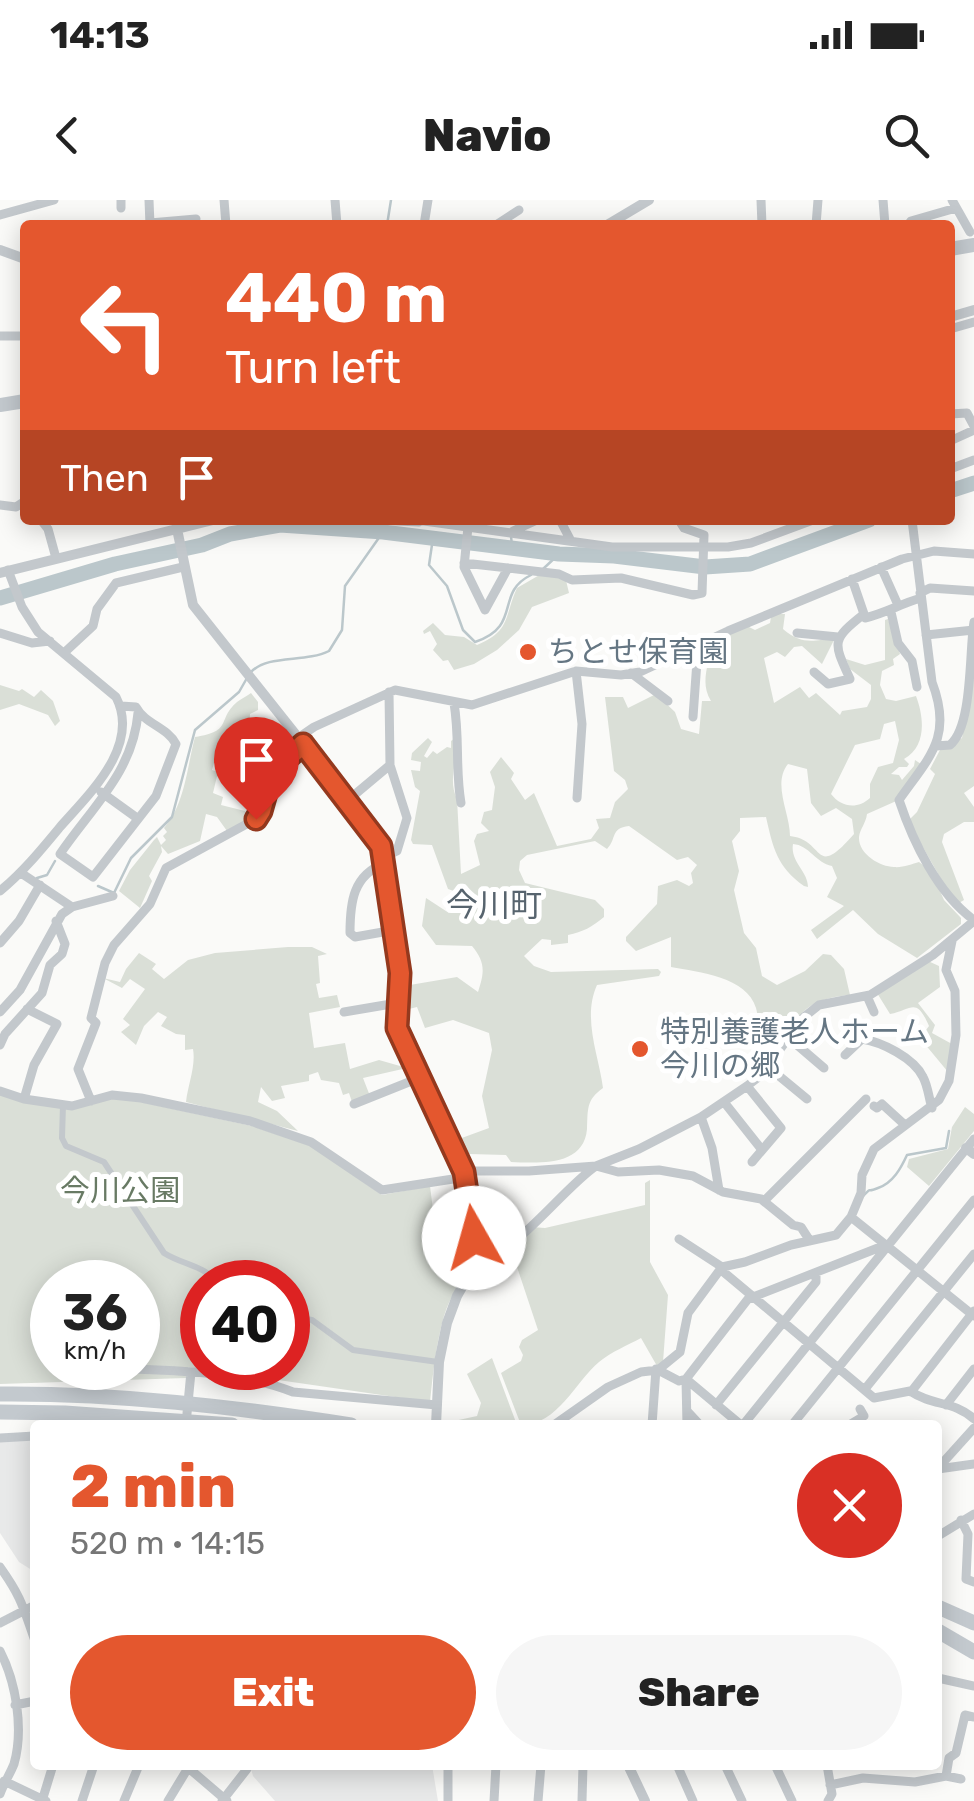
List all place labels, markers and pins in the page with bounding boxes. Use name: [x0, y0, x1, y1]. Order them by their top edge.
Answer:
place label: ちとせ保育園: [548, 634, 728, 670]
marker: ちとせ保育園: [517, 641, 539, 663]
pin: [214, 717, 299, 820]
place label: 特別養護老人ホーム 今川の郷: [660, 1014, 929, 1084]
marker: 特別養護老人ホーム 今川の郷: [629, 1038, 651, 1060]

